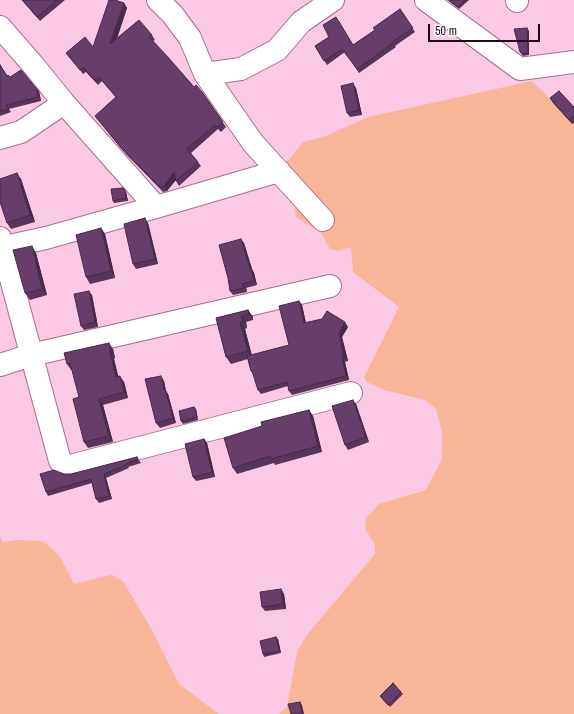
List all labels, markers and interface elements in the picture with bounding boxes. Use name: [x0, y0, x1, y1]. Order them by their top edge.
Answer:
scale bar: [430, 16, 542, 42]
text: 50 m: [435, 23, 457, 39]

